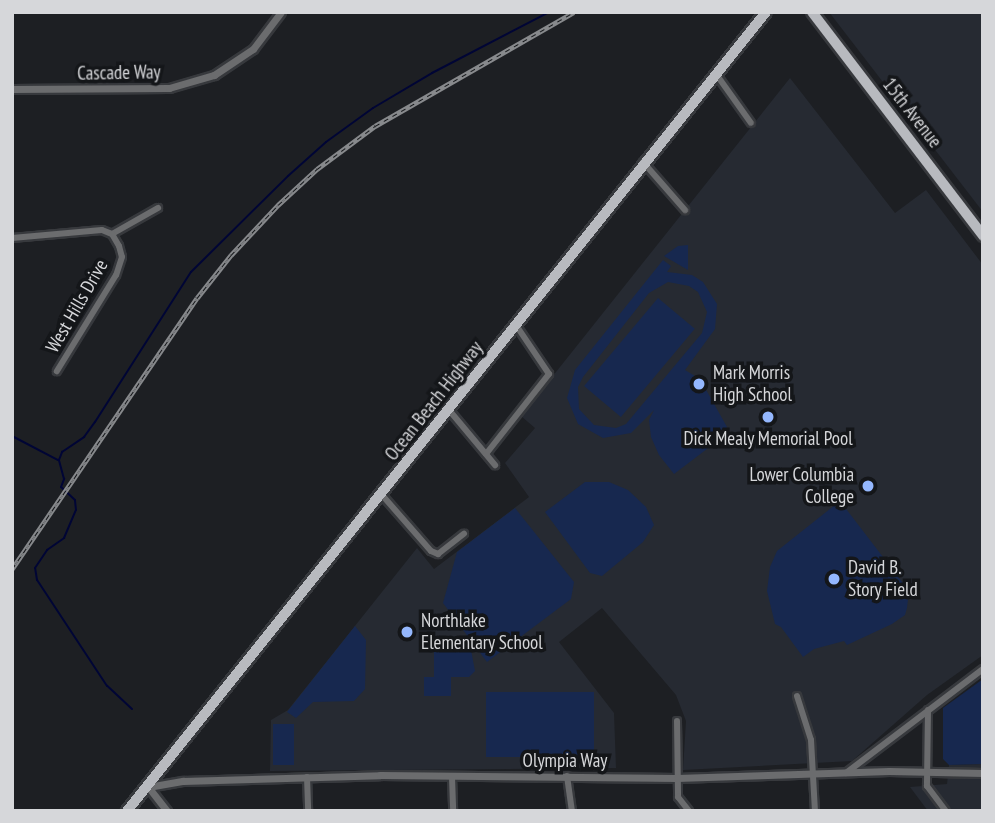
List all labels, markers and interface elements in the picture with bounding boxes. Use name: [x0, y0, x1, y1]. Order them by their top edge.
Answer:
street label: Cascade Way: [77, 61, 161, 85]
street label: 15th Avenue: [878, 73, 946, 153]
street label: West Hills Drive: [41, 255, 113, 357]
street label: Ocean Beach Highway: [380, 337, 488, 465]
place label: Mark Morris High School: [713, 362, 792, 406]
marker: Mark Morris High School: [691, 376, 707, 392]
marker: Dick Mealy Memorial Pool: [760, 409, 776, 425]
place label: Dick Mealy Memorial Pool: [683, 428, 853, 450]
place label: Lower Columbia College: [749, 464, 854, 508]
marker: Lower Columbia College: [860, 478, 876, 494]
place label: David B. Story Field: [848, 557, 918, 601]
marker: David B. Story Field: [826, 571, 842, 587]
place label: Northlake Elementary School: [421, 610, 543, 654]
marker: Northlake Elementary School: [399, 624, 415, 640]
street label: Olympia Way: [522, 750, 608, 772]

